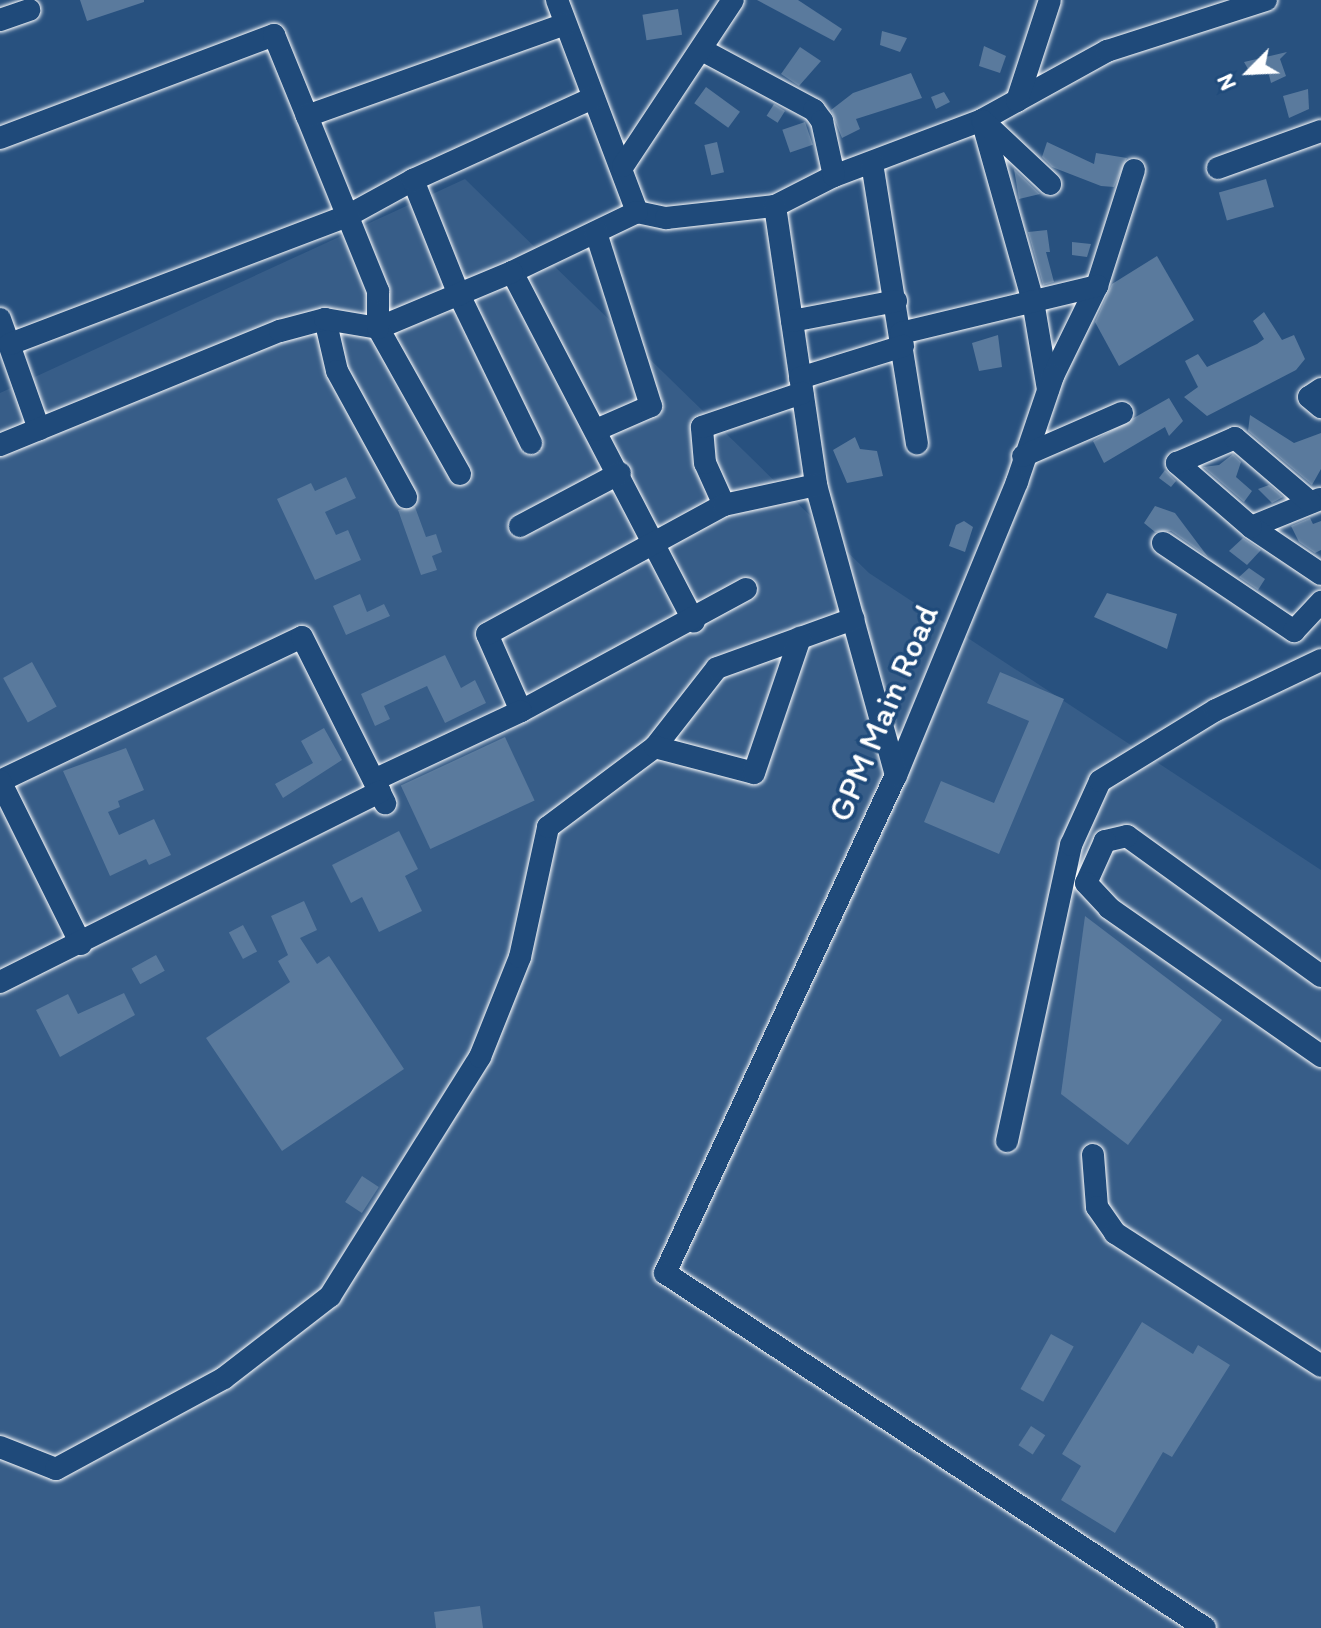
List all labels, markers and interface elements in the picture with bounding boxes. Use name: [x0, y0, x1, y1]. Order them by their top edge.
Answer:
north arrow: [1209, 32, 1289, 112]
text: N: [1211, 70, 1242, 94]
street label: GPM Main Road: [819, 599, 947, 827]

